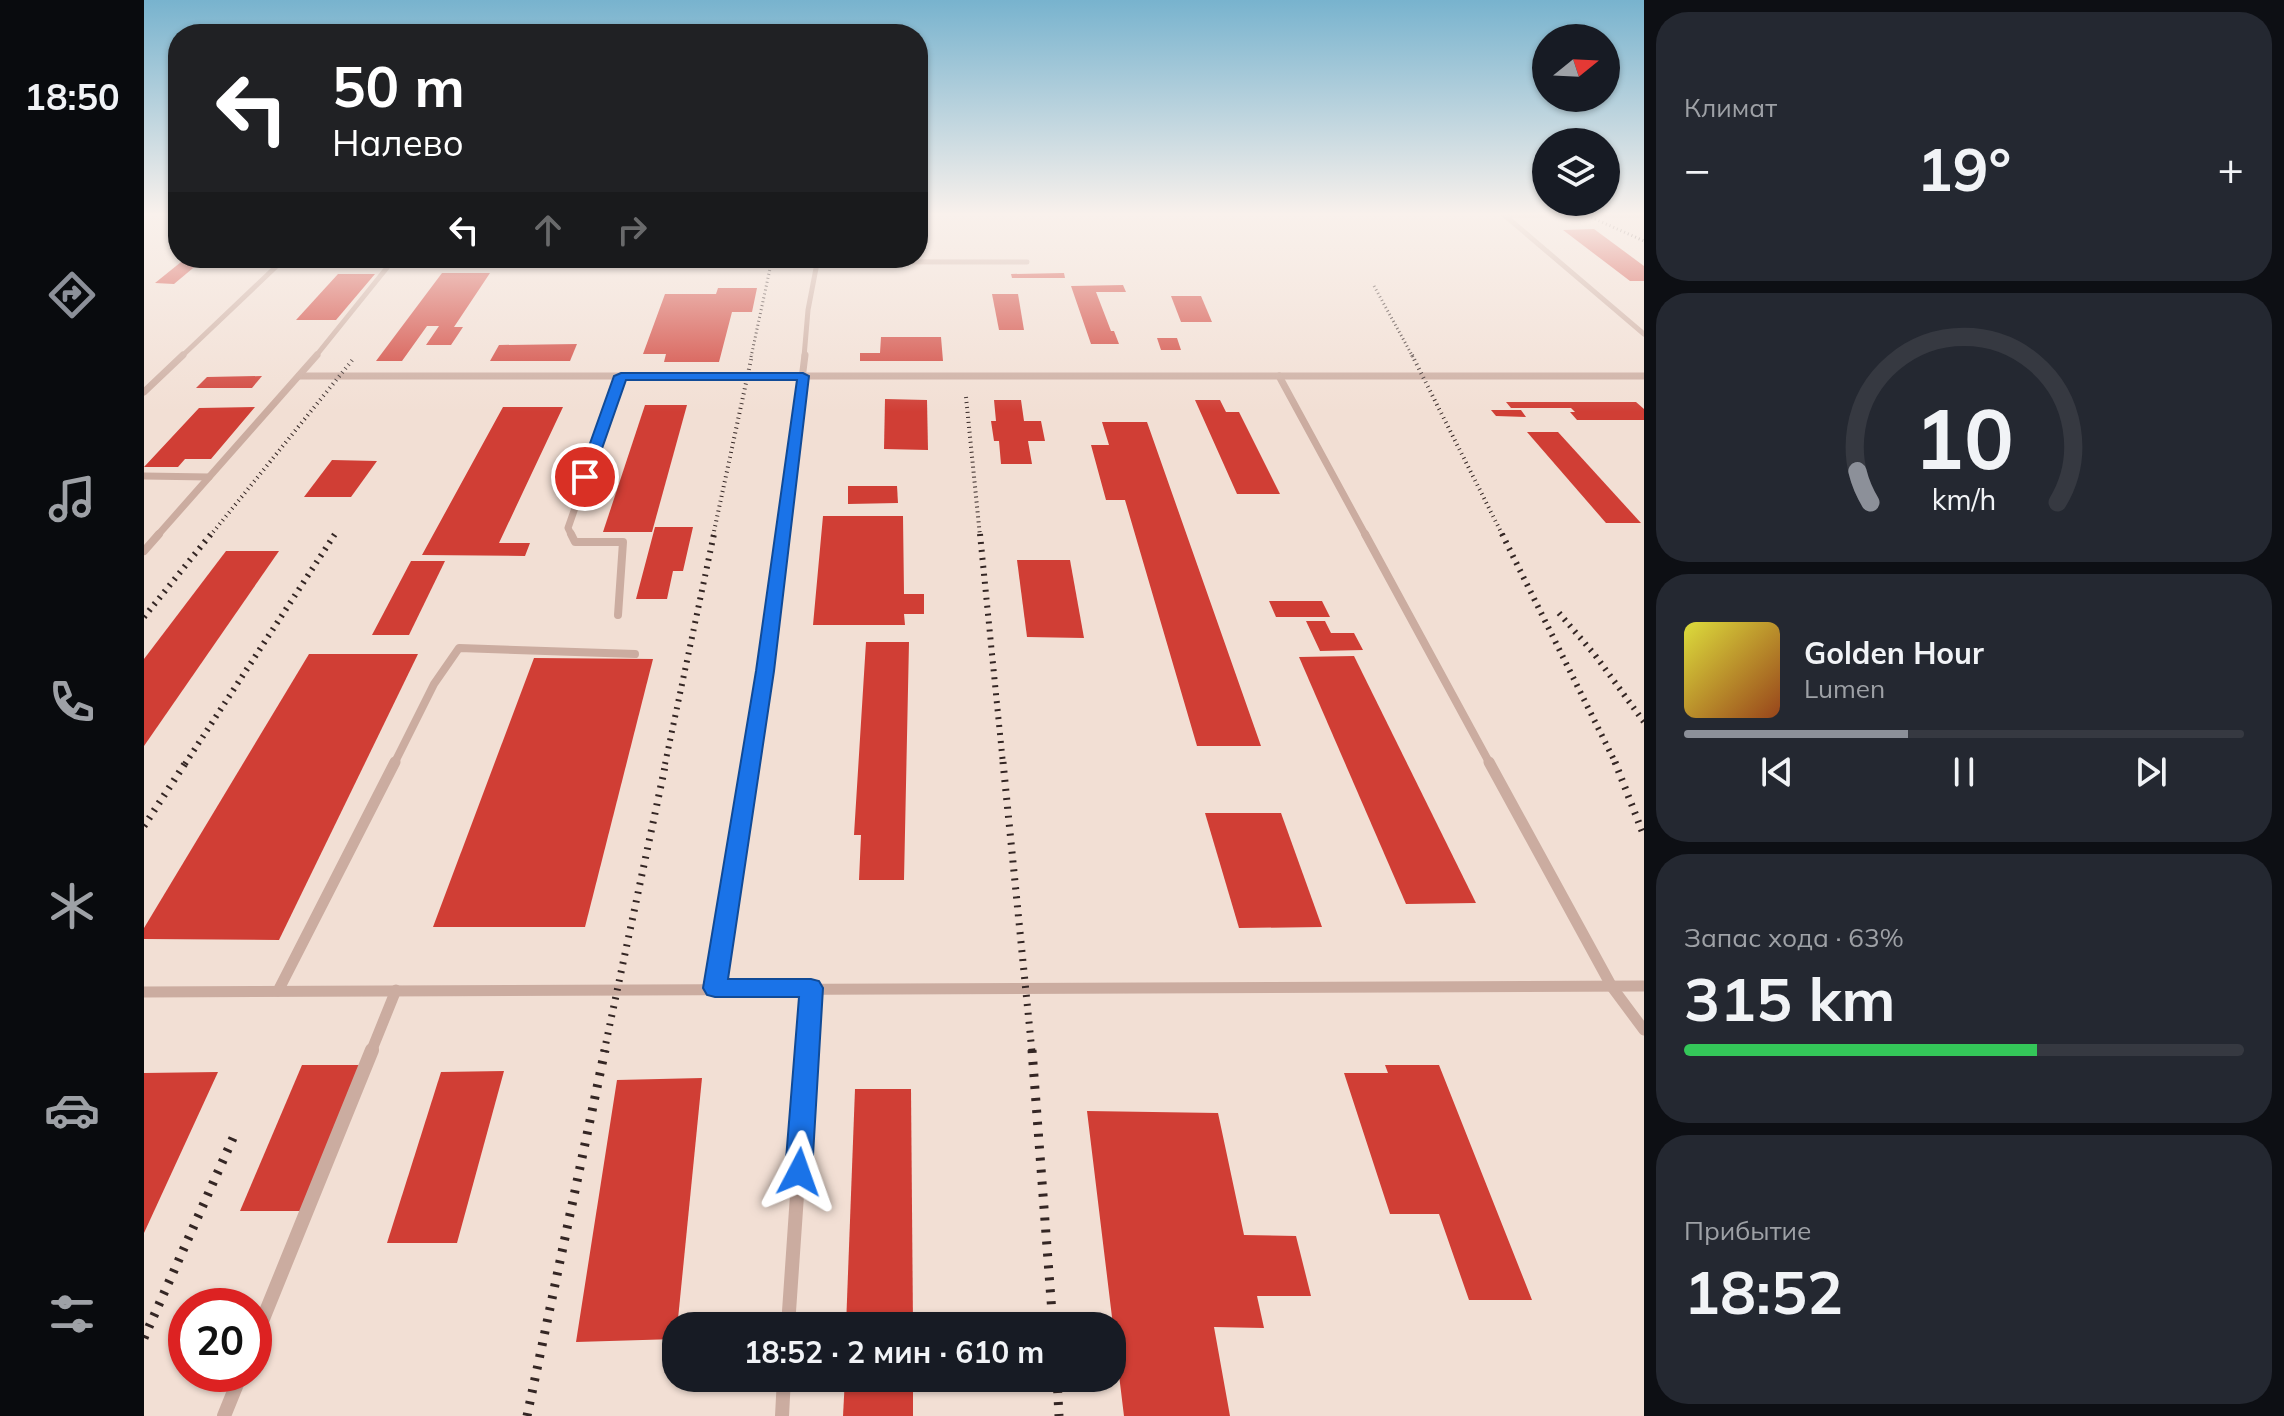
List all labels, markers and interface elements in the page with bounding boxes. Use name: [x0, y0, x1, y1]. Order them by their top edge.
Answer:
north arrow: [1532, 24, 1620, 112]
map controls: [1532, 24, 1620, 216]
text: 50 m: [332, 51, 465, 121]
icon: left: [200, 56, 304, 160]
text: 18:50: [24, 74, 120, 119]
text: Климат: [1684, 91, 1777, 124]
text: Налево: [332, 120, 464, 165]
button: layers: [1532, 128, 1620, 216]
text: 19°: [1917, 131, 2011, 206]
text: −: [1684, 141, 1710, 196]
text: +: [2218, 141, 2244, 196]
icon: left: [442, 208, 486, 252]
icon: ahead: [526, 208, 570, 252]
icon: right: [610, 208, 654, 252]
icon: directions: [44, 267, 100, 323]
text: 10: [1914, 385, 2014, 490]
pin: [551, 443, 619, 511]
icon: arrive: [563, 455, 607, 499]
icon: music: [44, 471, 100, 527]
text: km/h: [1932, 481, 1996, 517]
text: Golden Hour: [1804, 634, 1984, 672]
text: Lumen: [1804, 672, 1885, 705]
icon: phone: [44, 674, 100, 730]
icon: previous: [1755, 750, 1799, 794]
icon: pause: [1942, 750, 1986, 794]
icon: next: [2129, 750, 2173, 794]
icon: climate: [44, 878, 100, 934]
text: Запас хода · 63%: [1684, 921, 1904, 954]
text: 315 km: [1684, 961, 1896, 1036]
icon: car: [44, 1082, 100, 1138]
position arrow: [757, 1130, 841, 1214]
text: Прибытие: [1684, 1214, 1811, 1247]
text: 18:52: [1684, 1254, 1843, 1329]
icon: filters: [44, 1286, 100, 1342]
speed limit sign: 20: [168, 1288, 272, 1392]
text: 18:52 · 2 мин · 610 m: [744, 1333, 1044, 1371]

